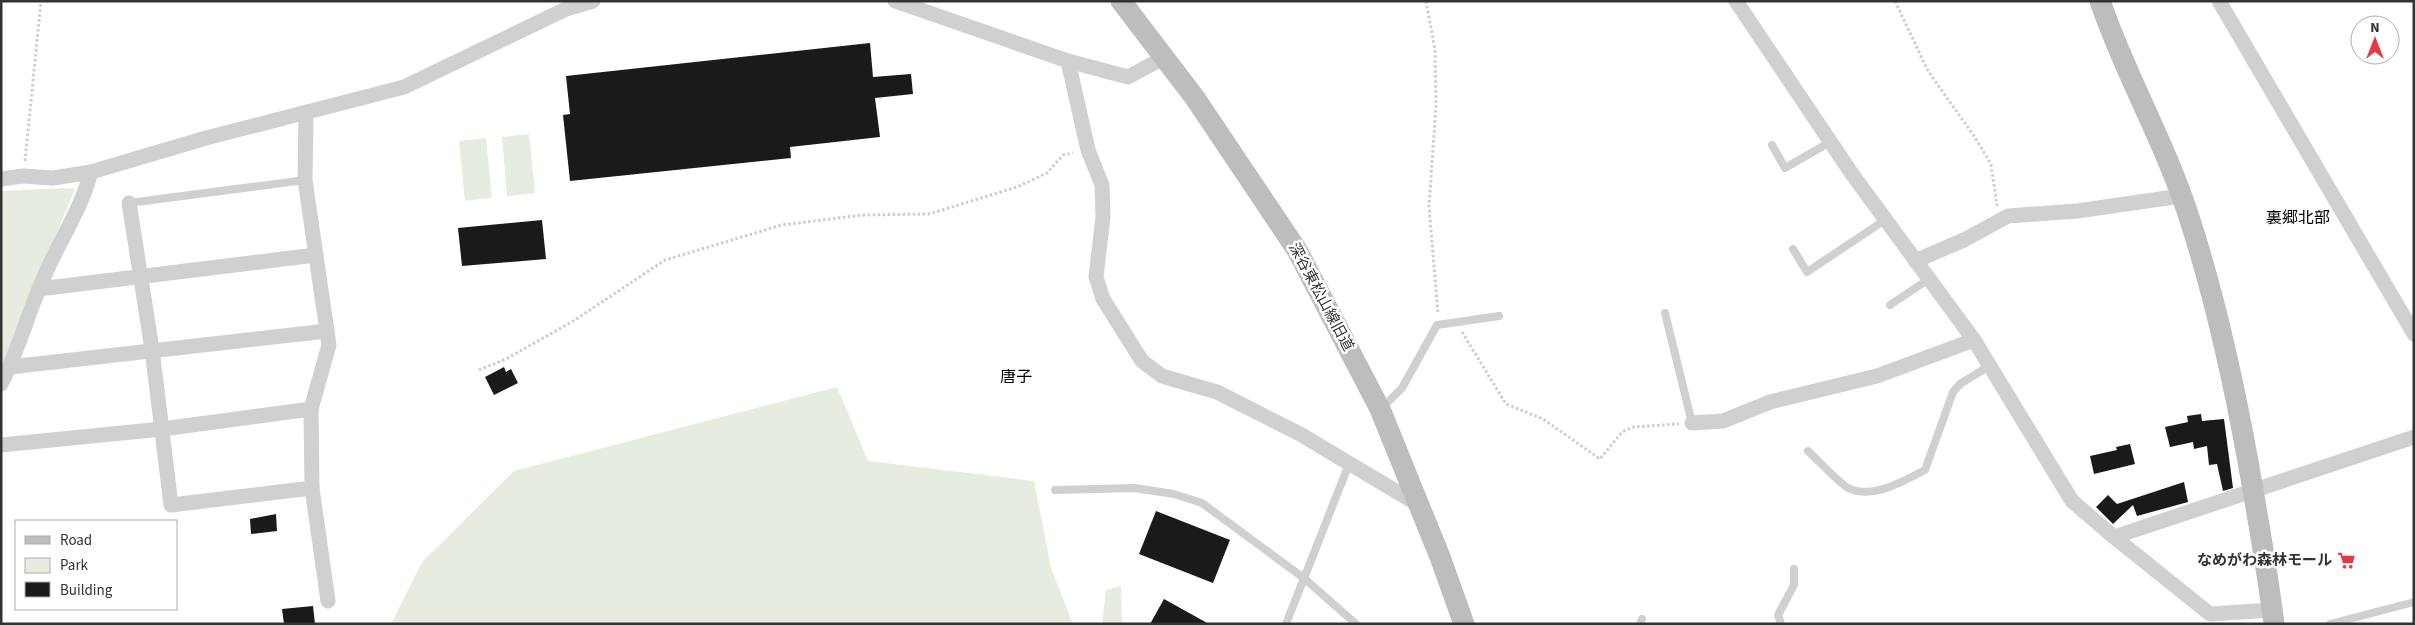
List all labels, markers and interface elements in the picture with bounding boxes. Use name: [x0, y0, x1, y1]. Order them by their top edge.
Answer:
north arrow: [2350, 15, 2400, 65]
text: N: [2370, 18, 2380, 38]
district label: 裏郷北部: [2266, 207, 2330, 229]
street label: 深谷東松山線旧道: [1284, 239, 1358, 355]
district label: 唐子: [1000, 366, 1032, 388]
legend: [15, 520, 178, 610]
text: Road: [60, 530, 92, 551]
place label: なめがわ森林モール: [2197, 550, 2332, 571]
supermarket icon: なめがわ森林モール: [2336, 550, 2356, 570]
text: Park: [60, 555, 89, 576]
text: Building: [60, 580, 113, 601]

